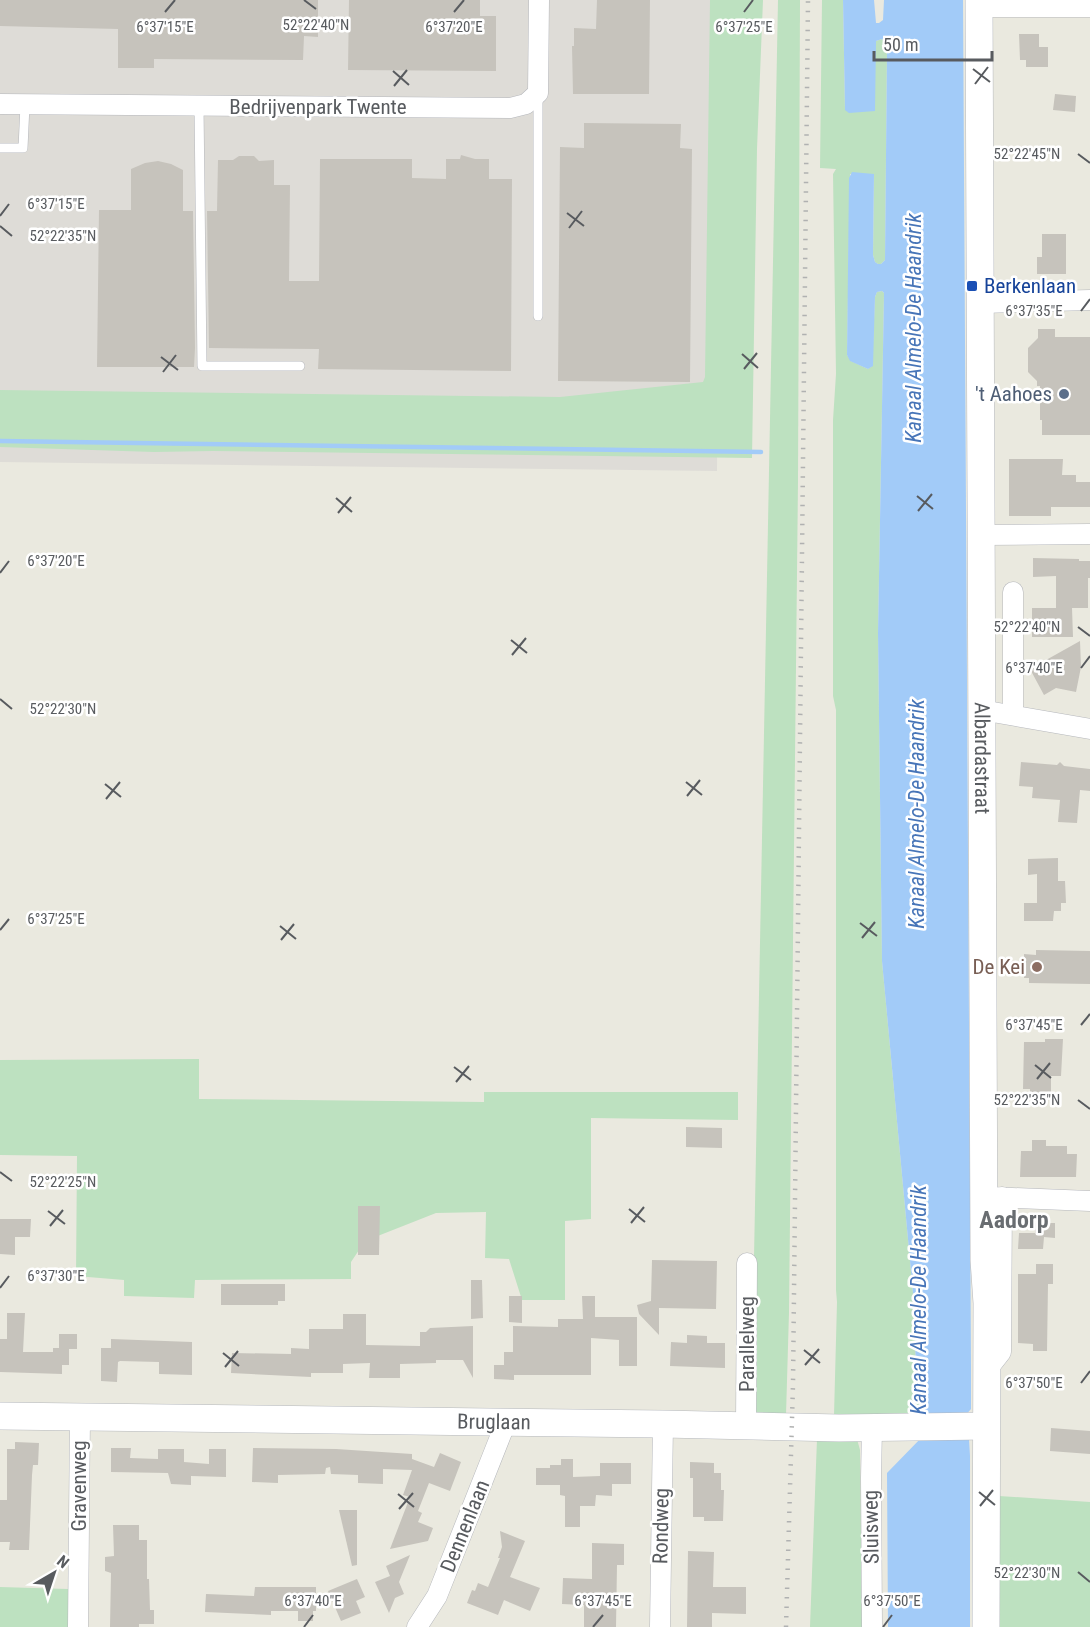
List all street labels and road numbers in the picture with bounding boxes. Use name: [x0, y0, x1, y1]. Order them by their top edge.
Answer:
street label: Bedrijvenpark Twente: [229, 95, 407, 119]
street label: Albardastraat: [970, 702, 994, 814]
street label: Parallelweg: [735, 1296, 759, 1392]
street label: Bruglaan: [457, 1410, 531, 1434]
street label: Gravenweg: [67, 1440, 91, 1532]
street label: Dennenlaan: [436, 1476, 494, 1576]
street label: Rondweg: [648, 1488, 674, 1564]
street label: Sluisweg: [858, 1490, 884, 1564]

